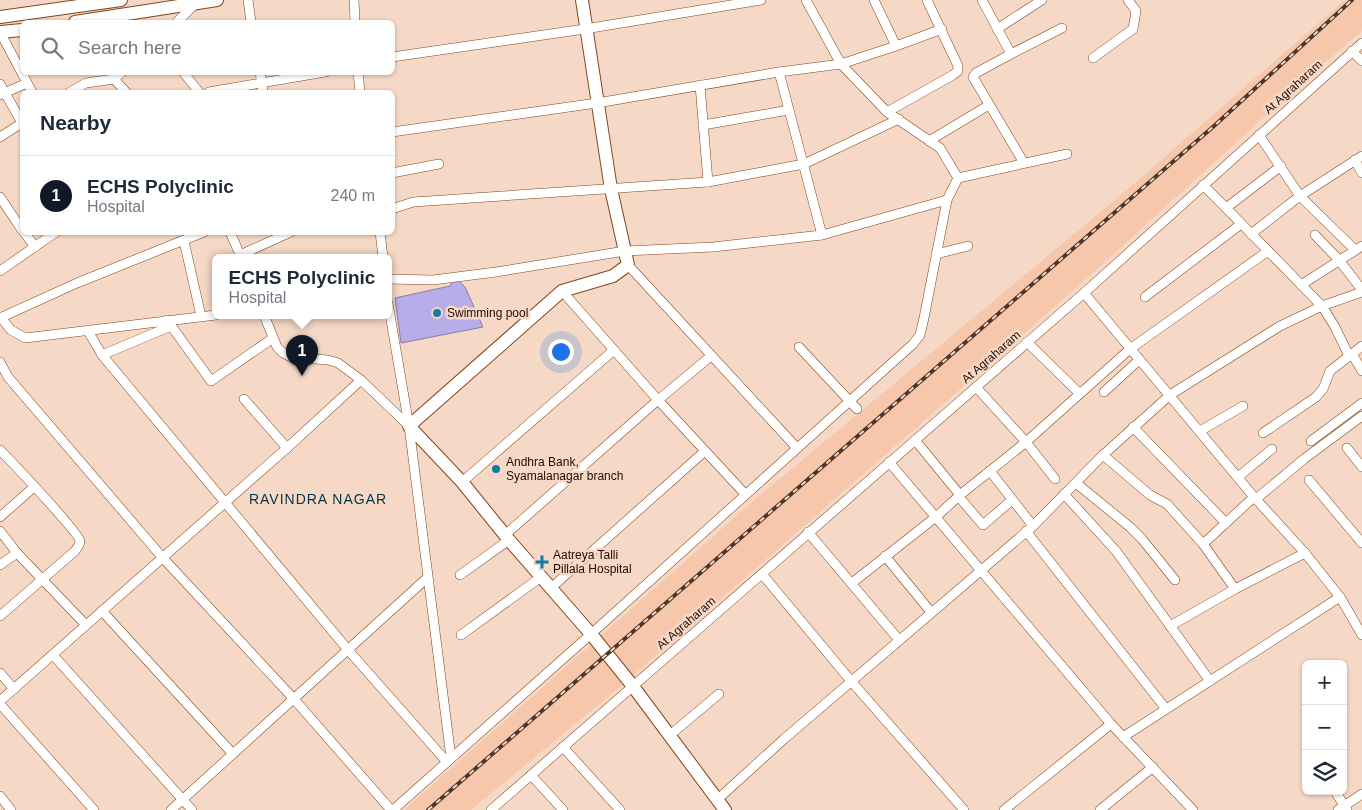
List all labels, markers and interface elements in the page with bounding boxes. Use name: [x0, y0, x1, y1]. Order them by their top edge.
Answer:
search box: [20, 20, 395, 75]
icon: search: [38, 34, 66, 62]
text: Search here: [78, 37, 182, 58]
street label: At Agraharam: [1261, 57, 1325, 117]
text: Nearby: [40, 111, 111, 134]
text: ECHS Polyclinic: [87, 176, 234, 197]
text: 1: [52, 187, 60, 204]
text: 240 m: [331, 187, 375, 204]
text: Hospital: [87, 198, 145, 215]
popup: [212, 254, 392, 319]
text: ECHS Polyclinic: [229, 267, 375, 288]
text: Hospital: [229, 289, 286, 306]
place label: Swimming pool: [447, 306, 528, 320]
marker: Swimming pool: [431, 307, 443, 319]
street label: At Agraharam: [959, 328, 1023, 386]
pin: 1: [286, 335, 318, 376]
your location: [548, 339, 574, 365]
place label: Andhra Bank, Syamalanagar branch: [506, 455, 623, 483]
marker: Andhra Bank, Syamalanagar branch: [490, 463, 502, 475]
district label: RAVINDRA NAGAR: [249, 491, 387, 507]
place label: Aatreya Talli Pillala Hospital: [553, 548, 632, 576]
marker: Aatreya Talli Pillala Hospital: [535, 555, 549, 569]
street label: At Agraharam: [654, 594, 718, 652]
map controls: [1302, 660, 1347, 795]
button: +: [1302, 660, 1347, 705]
button: −: [1302, 705, 1347, 750]
button: layers: [1302, 750, 1347, 795]

